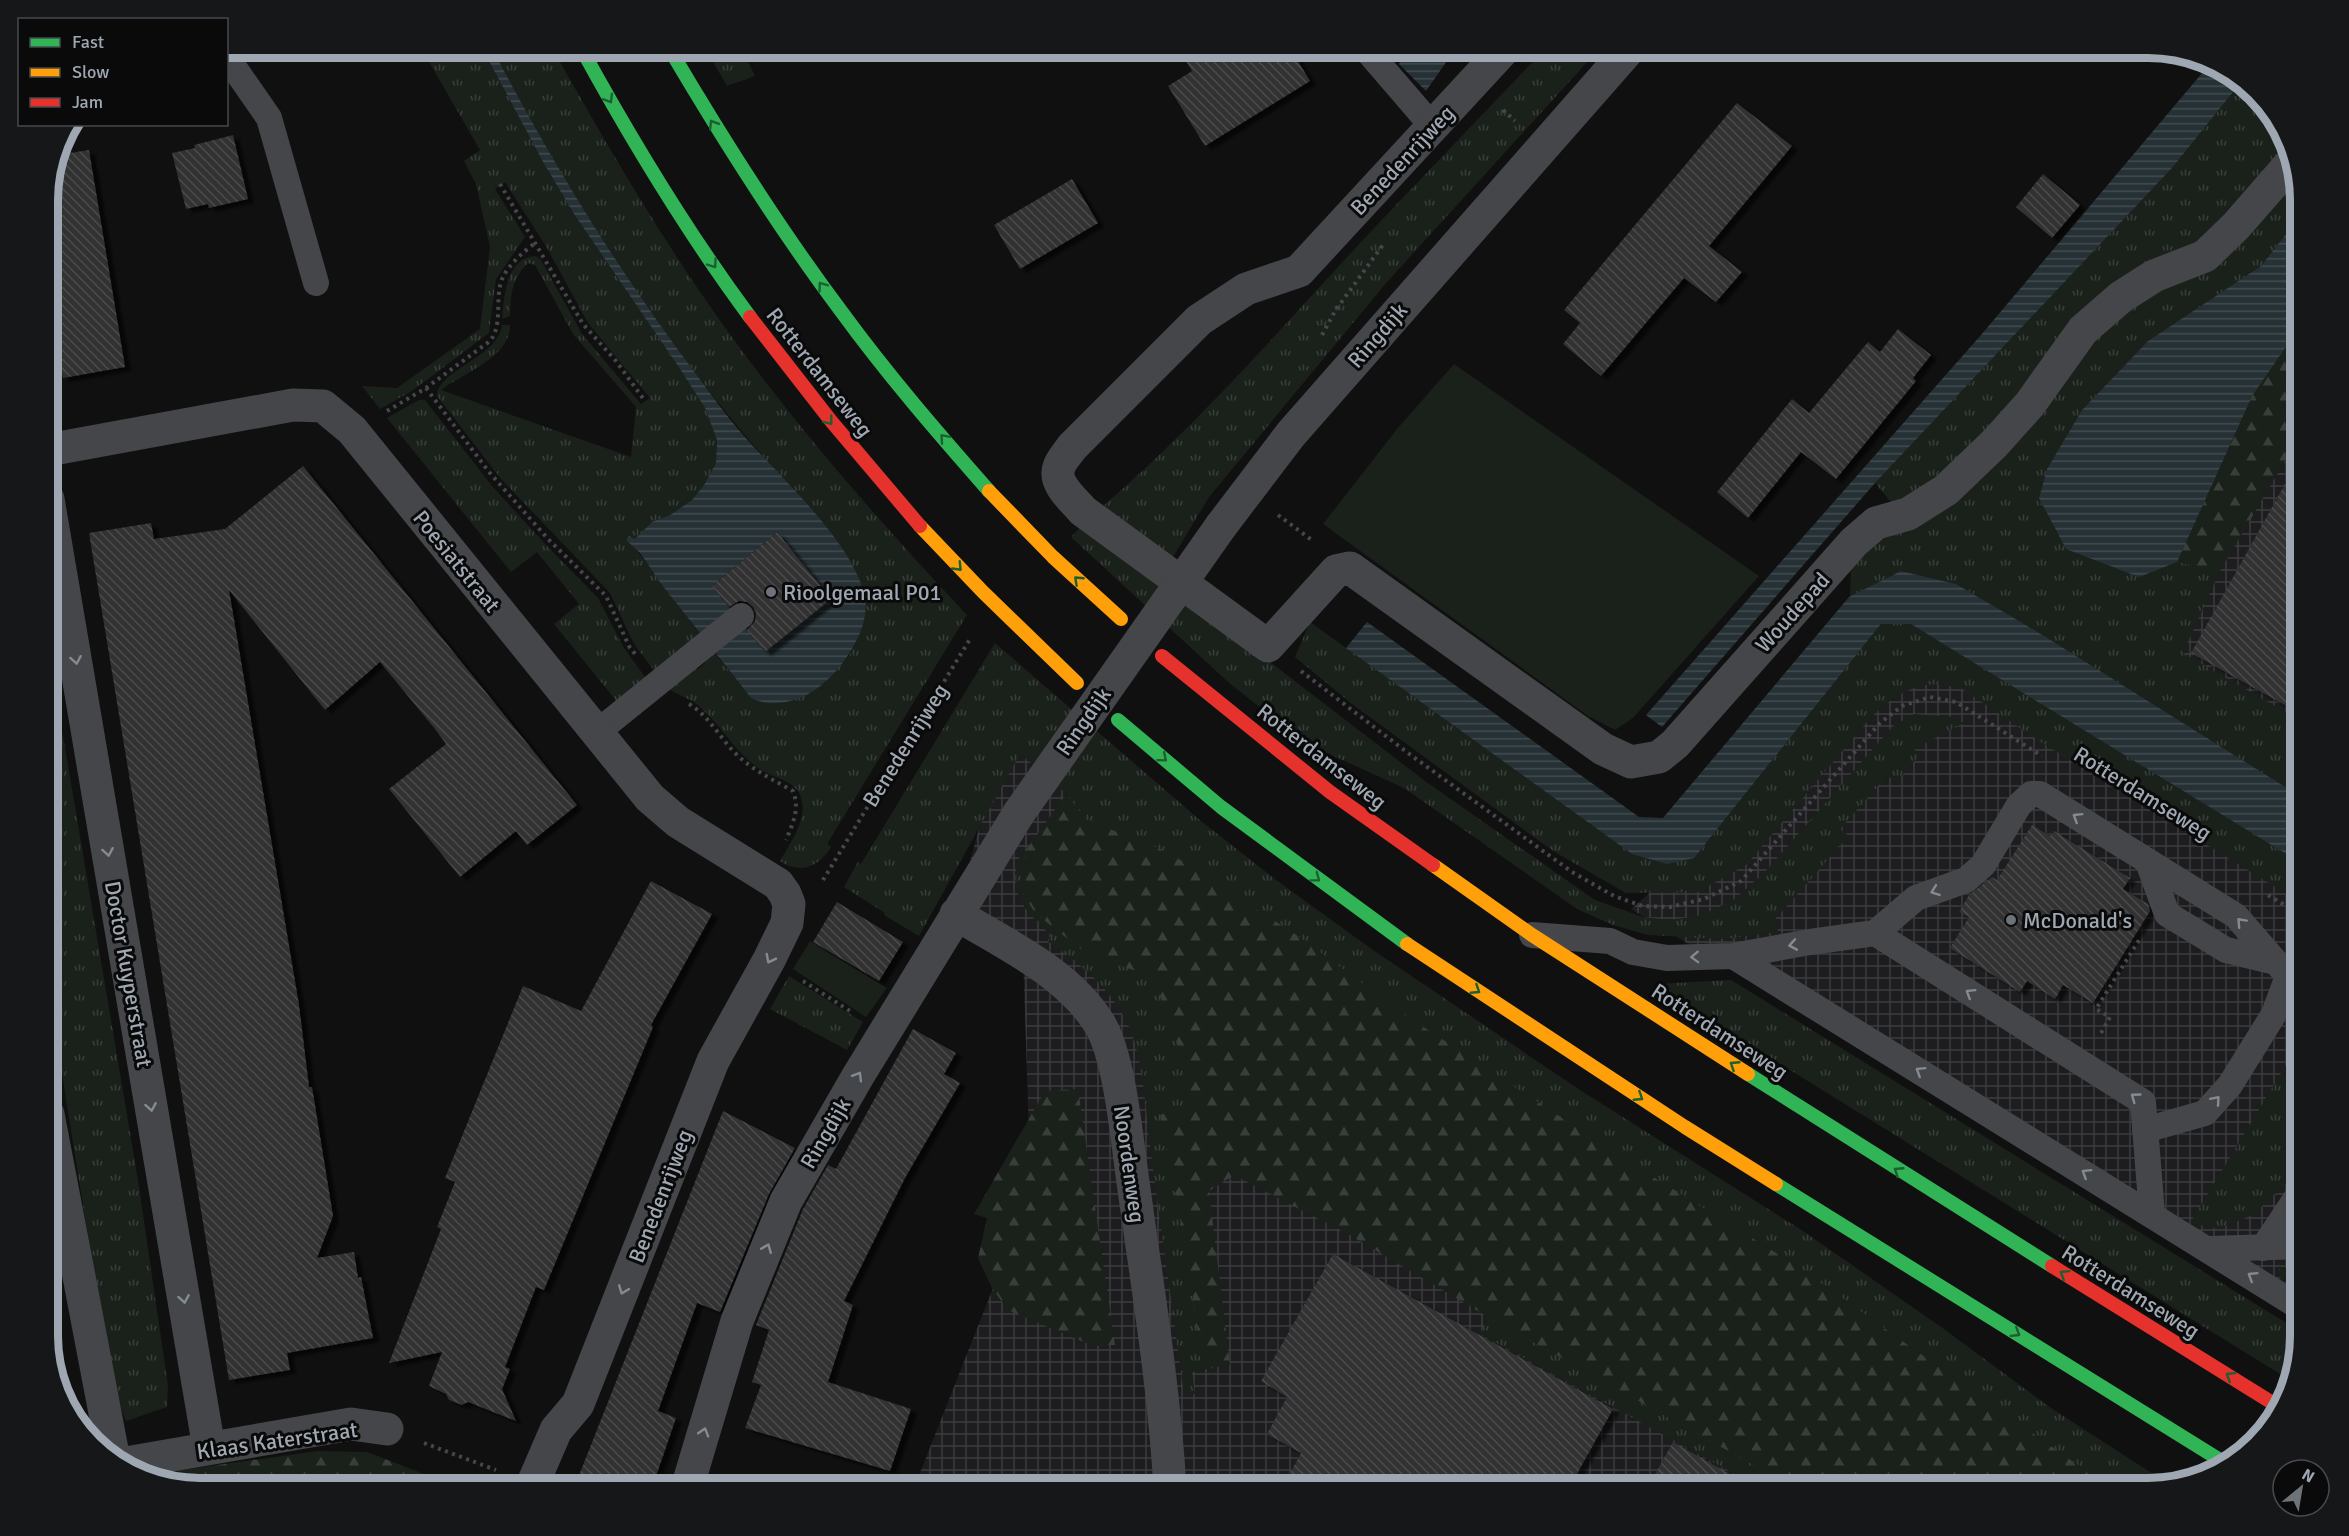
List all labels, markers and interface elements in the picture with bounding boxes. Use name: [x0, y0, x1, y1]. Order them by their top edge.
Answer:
legend: [18, 18, 228, 126]
text: Fast: [72, 31, 104, 53]
text: Slow: [72, 61, 109, 83]
text: Jam: [72, 91, 103, 113]
one-way arrow: [602, 93, 614, 103]
street label: Benedenrijweg: [1345, 100, 1460, 221]
one-way arrow: [709, 120, 721, 130]
one-way arrow: [706, 257, 717, 268]
one-way arrow: [818, 282, 829, 293]
street label: Ringdijk: [1342, 297, 1413, 373]
street label: Rotterdamseweg: [761, 302, 879, 443]
one-way arrow: [822, 414, 833, 425]
one-way arrow: [940, 434, 951, 445]
street label: Poesiatstraat: [407, 505, 506, 618]
one-way arrow: [951, 559, 962, 570]
street label: Woudepad: [1749, 567, 1835, 658]
one-way arrow: [1074, 576, 1085, 587]
place label: Rioolgemaal P01: [783, 579, 941, 606]
marker: Rioolgemaal P01: [764, 585, 778, 599]
one-way arrow: [69, 655, 81, 665]
street label: Benedenrijweg: [857, 679, 954, 812]
street label: Ringdijk: [1050, 682, 1117, 761]
street label: Rotterdamseweg: [1251, 697, 1392, 815]
street label: Rotterdamseweg: [2069, 740, 2217, 847]
one-way arrow: [1156, 750, 1167, 761]
one-way arrow: [2073, 813, 2083, 825]
one-way arrow: [101, 847, 114, 857]
one-way arrow: [1310, 871, 1321, 882]
street label: Doctor Kuyperstraat: [99, 879, 158, 1070]
one-way arrow: [1930, 884, 1941, 897]
place label: McDonald's: [2023, 907, 2132, 934]
marker: McDonald's: [2004, 913, 2018, 927]
one-way arrow: [2237, 919, 2248, 929]
one-way arrow: [1789, 938, 1798, 950]
one-way arrow: [1690, 951, 1699, 963]
one-way arrow: [765, 952, 777, 963]
street label: Rotterdamseweg: [1646, 977, 1793, 1086]
one-way arrow: [1469, 983, 1480, 994]
one-way arrow: [1966, 989, 1976, 1001]
one-way arrow: [1730, 1061, 1740, 1073]
one-way arrow: [1916, 1066, 1926, 1078]
one-way arrow: [851, 1072, 863, 1082]
one-way arrow: [1632, 1090, 1643, 1101]
street label: Ringdijk: [794, 1093, 856, 1174]
one-way arrow: [2130, 1093, 2141, 1104]
one-way arrow: [2209, 1096, 2220, 1107]
one-way arrow: [144, 1101, 157, 1111]
street label: Noordenweg: [1108, 1104, 1151, 1225]
street label: Benedenrijweg: [623, 1126, 698, 1267]
one-way arrow: [1894, 1167, 1905, 1178]
one-way arrow: [2082, 1169, 2092, 1181]
street label: Rotterdamseweg: [2057, 1238, 2205, 1345]
one-way arrow: [760, 1243, 772, 1254]
one-way arrow: [2060, 1269, 2070, 1281]
one-way arrow: [2247, 1273, 2258, 1284]
one-way arrow: [618, 1284, 630, 1295]
one-way arrow: [177, 1294, 189, 1303]
one-way arrow: [2010, 1326, 2020, 1338]
one-way arrow: [2226, 1372, 2236, 1384]
street label: Klaas Katerstraat: [195, 1416, 359, 1465]
one-way arrow: [697, 1427, 709, 1438]
north arrow: [2271, 1458, 2331, 1518]
text: N: [2298, 1464, 2318, 1487]

